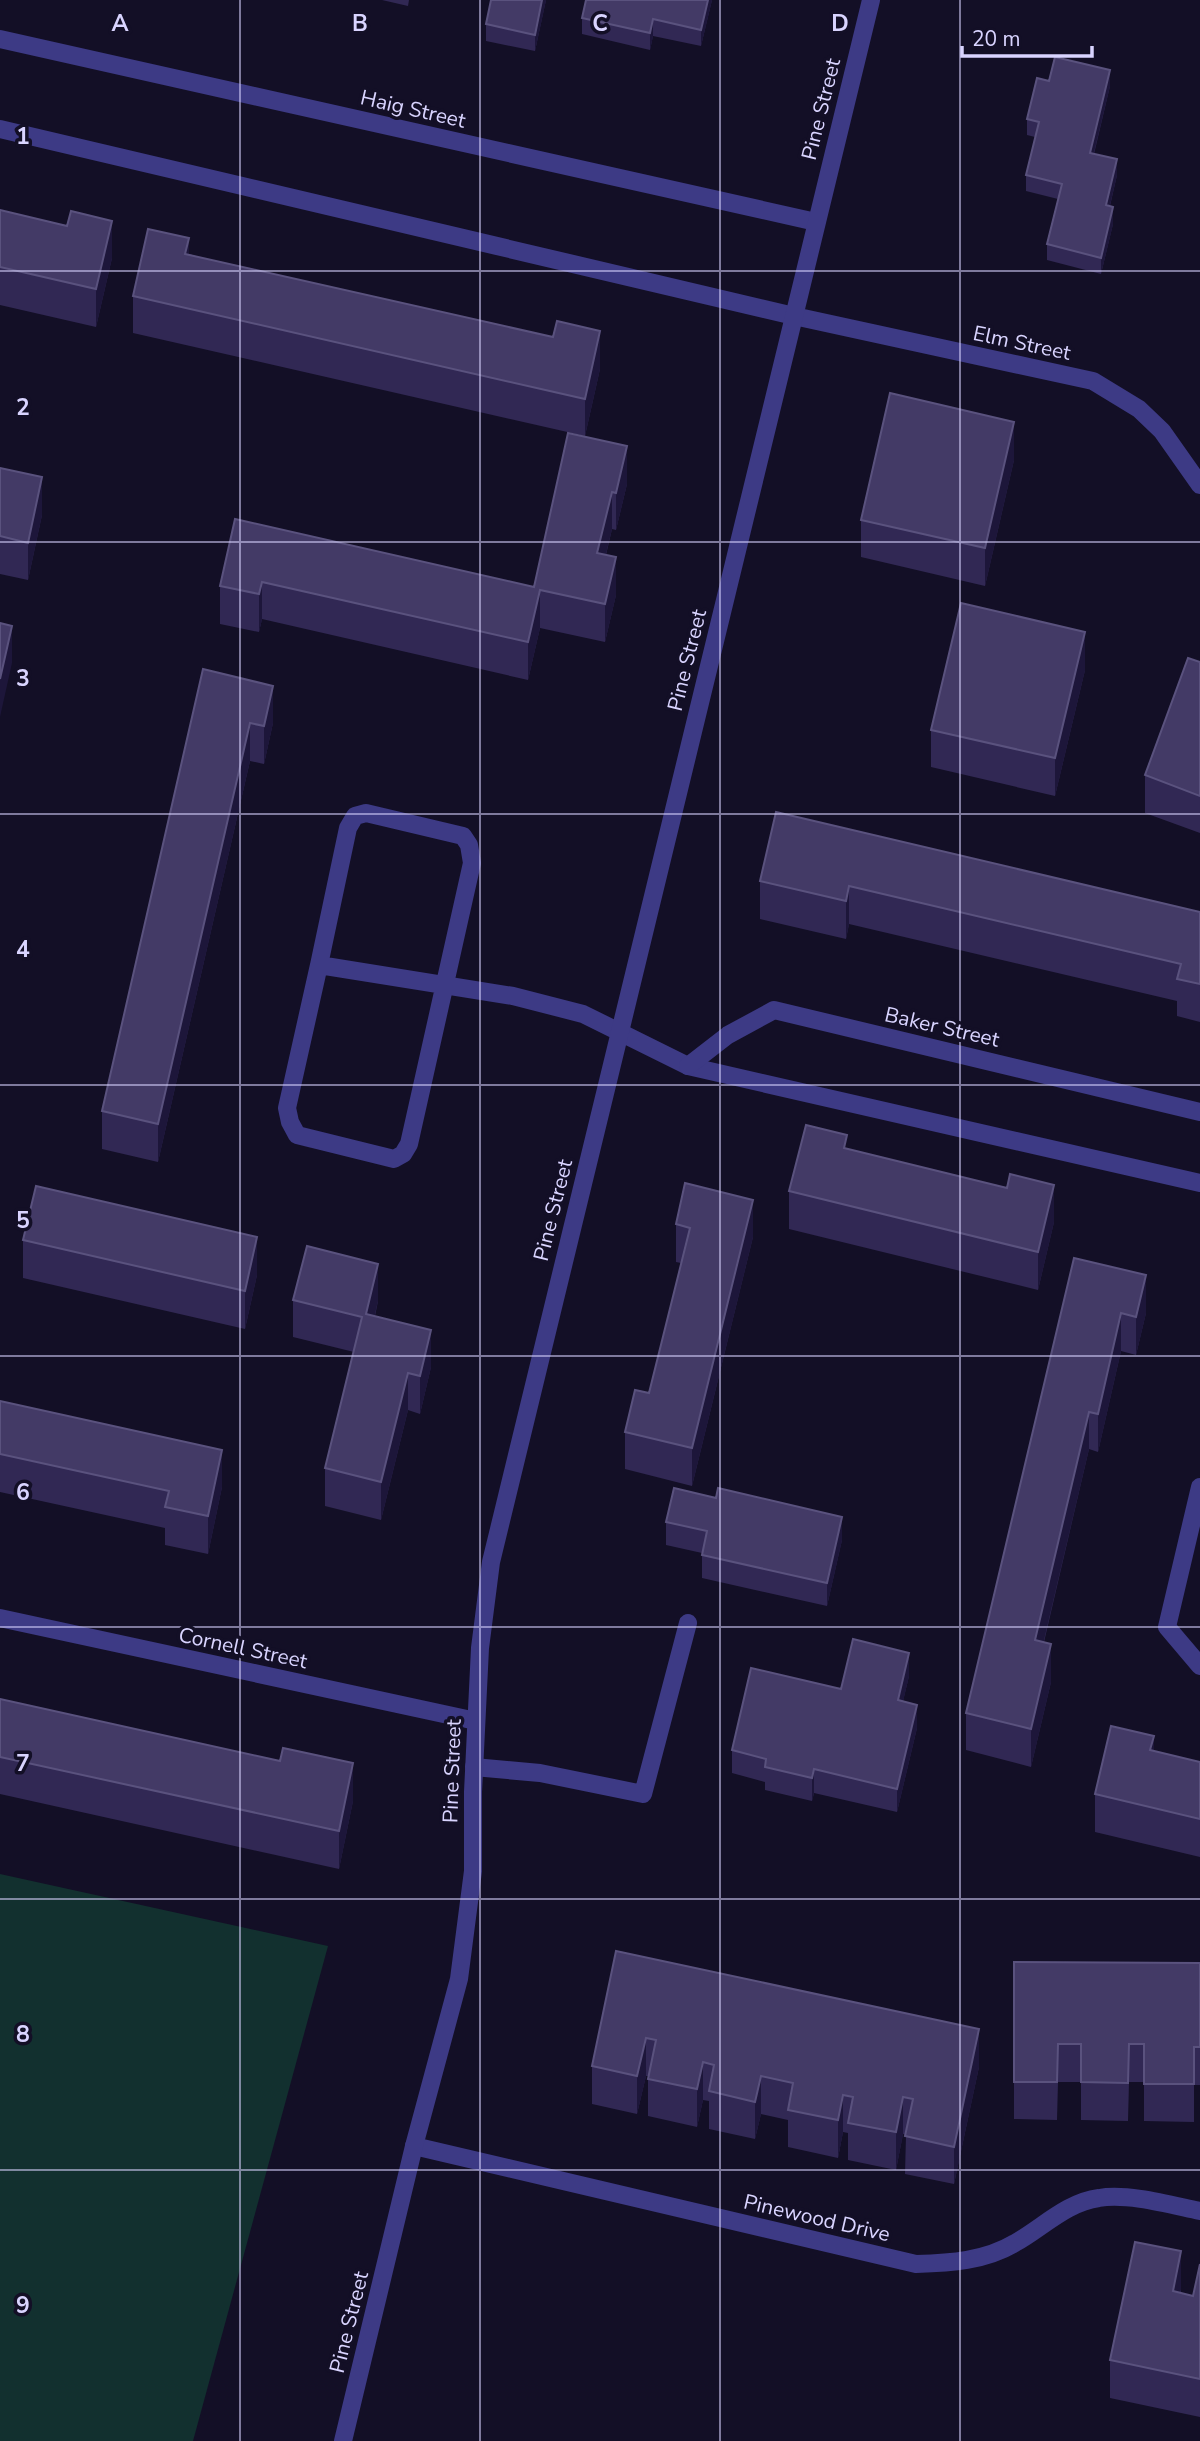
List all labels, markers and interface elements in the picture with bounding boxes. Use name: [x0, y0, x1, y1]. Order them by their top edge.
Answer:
text: A: [111, 8, 129, 39]
text: B: [352, 8, 368, 39]
text: C: [592, 8, 608, 39]
text: D: [831, 8, 849, 39]
scale bar: [962, 14, 1092, 58]
text: 20 m: [972, 25, 1021, 53]
street label: Pine Street: [795, 55, 847, 163]
street label: Haig Street: [358, 83, 469, 135]
text: 1: [16, 121, 30, 152]
street label: Elm Street: [971, 319, 1074, 367]
text: 2: [16, 392, 30, 423]
street label: Pine Street: [661, 606, 713, 714]
text: 3: [16, 663, 30, 694]
text: 4: [16, 934, 30, 965]
street label: Baker Street: [882, 1000, 1003, 1054]
street label: Pine Street: [527, 1156, 579, 1264]
text: 5: [16, 1205, 30, 1236]
text: 6: [16, 1477, 30, 1508]
street label: Cornell Street: [176, 1621, 311, 1675]
street label: Pine Street: [436, 1718, 468, 1823]
text: 7: [16, 1748, 30, 1779]
text: 8: [16, 2019, 30, 2050]
street label: Pinewood Drive: [741, 2188, 893, 2248]
street label: Pine Street: [323, 2268, 375, 2376]
text: 9: [16, 2290, 30, 2321]

